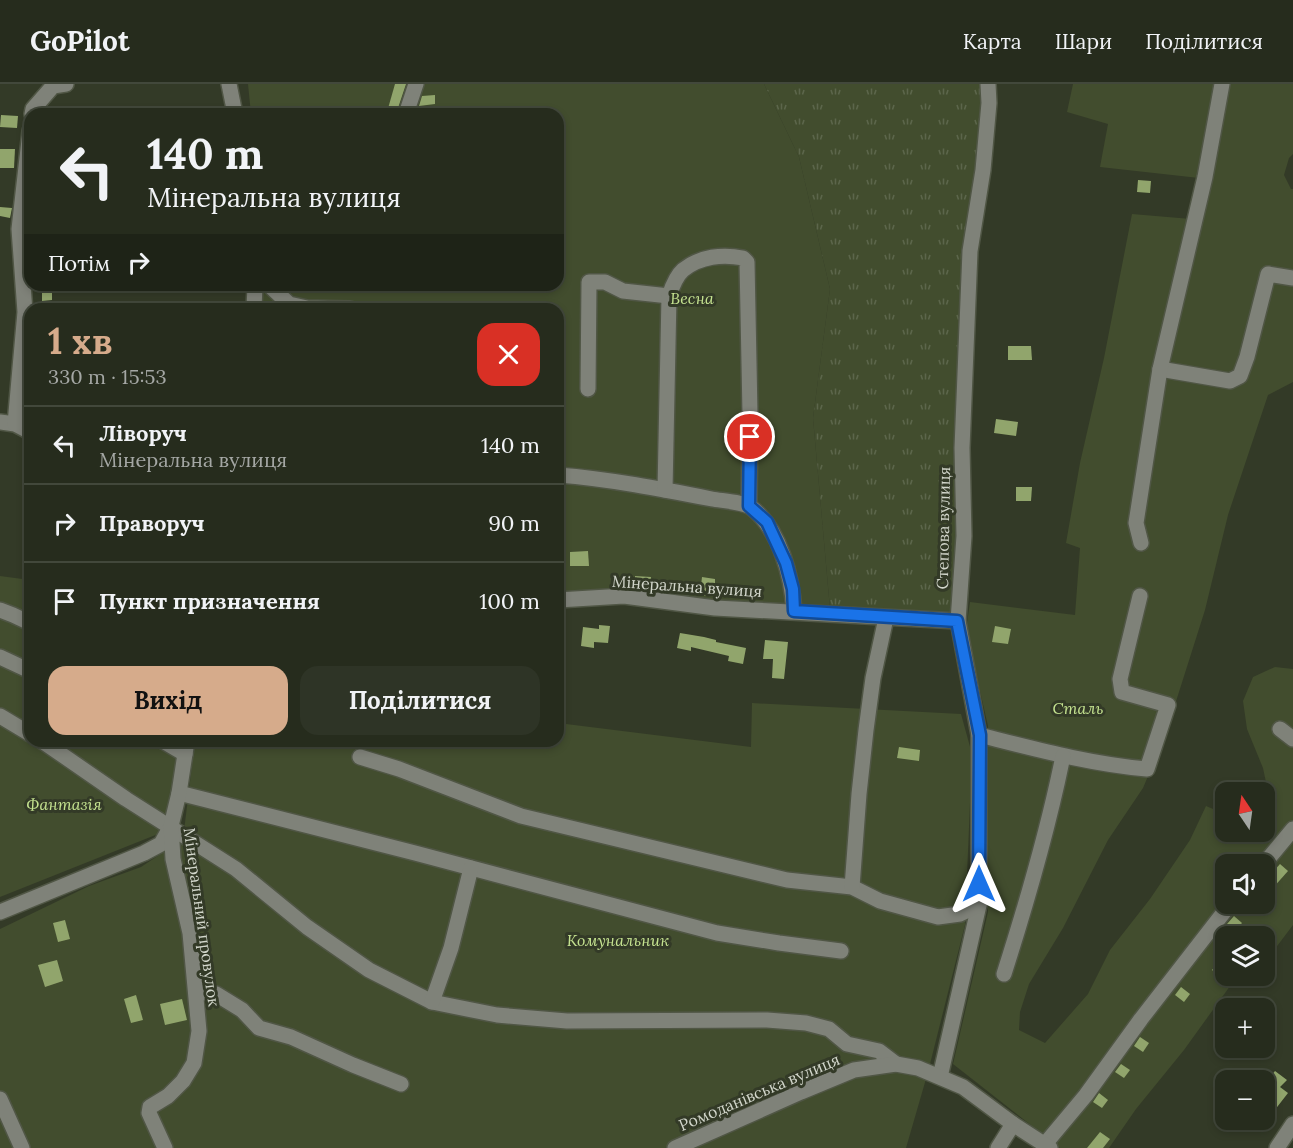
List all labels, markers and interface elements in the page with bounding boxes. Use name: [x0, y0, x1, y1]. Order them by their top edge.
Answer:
text: GoPilot: [30, 23, 129, 59]
text: Карта: [963, 28, 1022, 55]
text: Шари: [1055, 28, 1112, 55]
text: Поділитися: [1145, 28, 1263, 55]
text: 140 m: [147, 127, 263, 181]
icon: left: [48, 132, 126, 210]
text: Мінеральна вулиця: [147, 180, 401, 214]
icon: right: [122, 246, 155, 279]
text: Потім: [48, 249, 110, 277]
park label: Весна: [670, 288, 714, 308]
text: 1 хв: [48, 318, 113, 364]
button: close: [477, 323, 540, 386]
text: 330 m · 15:53: [48, 364, 167, 389]
pin: [724, 411, 775, 462]
text: Ліворуч: [99, 419, 187, 447]
icon: arrive: [733, 420, 766, 453]
icon: left: [48, 429, 81, 462]
text: 140 m: [481, 431, 540, 459]
text: Мінеральна вулиця: [99, 447, 287, 472]
street label: Степова вулиця: [932, 467, 954, 589]
icon: right: [48, 507, 81, 540]
text: Праворуч: [99, 509, 205, 537]
text: 90 m: [488, 509, 540, 537]
street label: Мінеральна вулиця: [611, 571, 763, 601]
icon: arrive: [48, 585, 81, 618]
text: Пункт призначення: [99, 587, 320, 615]
text: 100 m: [479, 587, 540, 615]
button: Вихід: [48, 666, 288, 735]
button: Поділитися: [300, 666, 540, 735]
park label: Сталь: [1053, 698, 1104, 718]
north arrow: [1215, 782, 1275, 842]
map controls: [1215, 782, 1275, 1130]
park label: Фантазія: [26, 794, 102, 814]
street label: Мінеральний провулок: [180, 826, 225, 1008]
position arrow: [947, 852, 1011, 916]
button: sound: [1215, 854, 1275, 914]
button: layers: [1215, 926, 1275, 986]
park label: Комунальник: [567, 930, 669, 950]
button: +: [1215, 998, 1275, 1058]
street label: Ромоданівська вулиця: [675, 1049, 843, 1135]
button: −: [1215, 1070, 1275, 1130]

